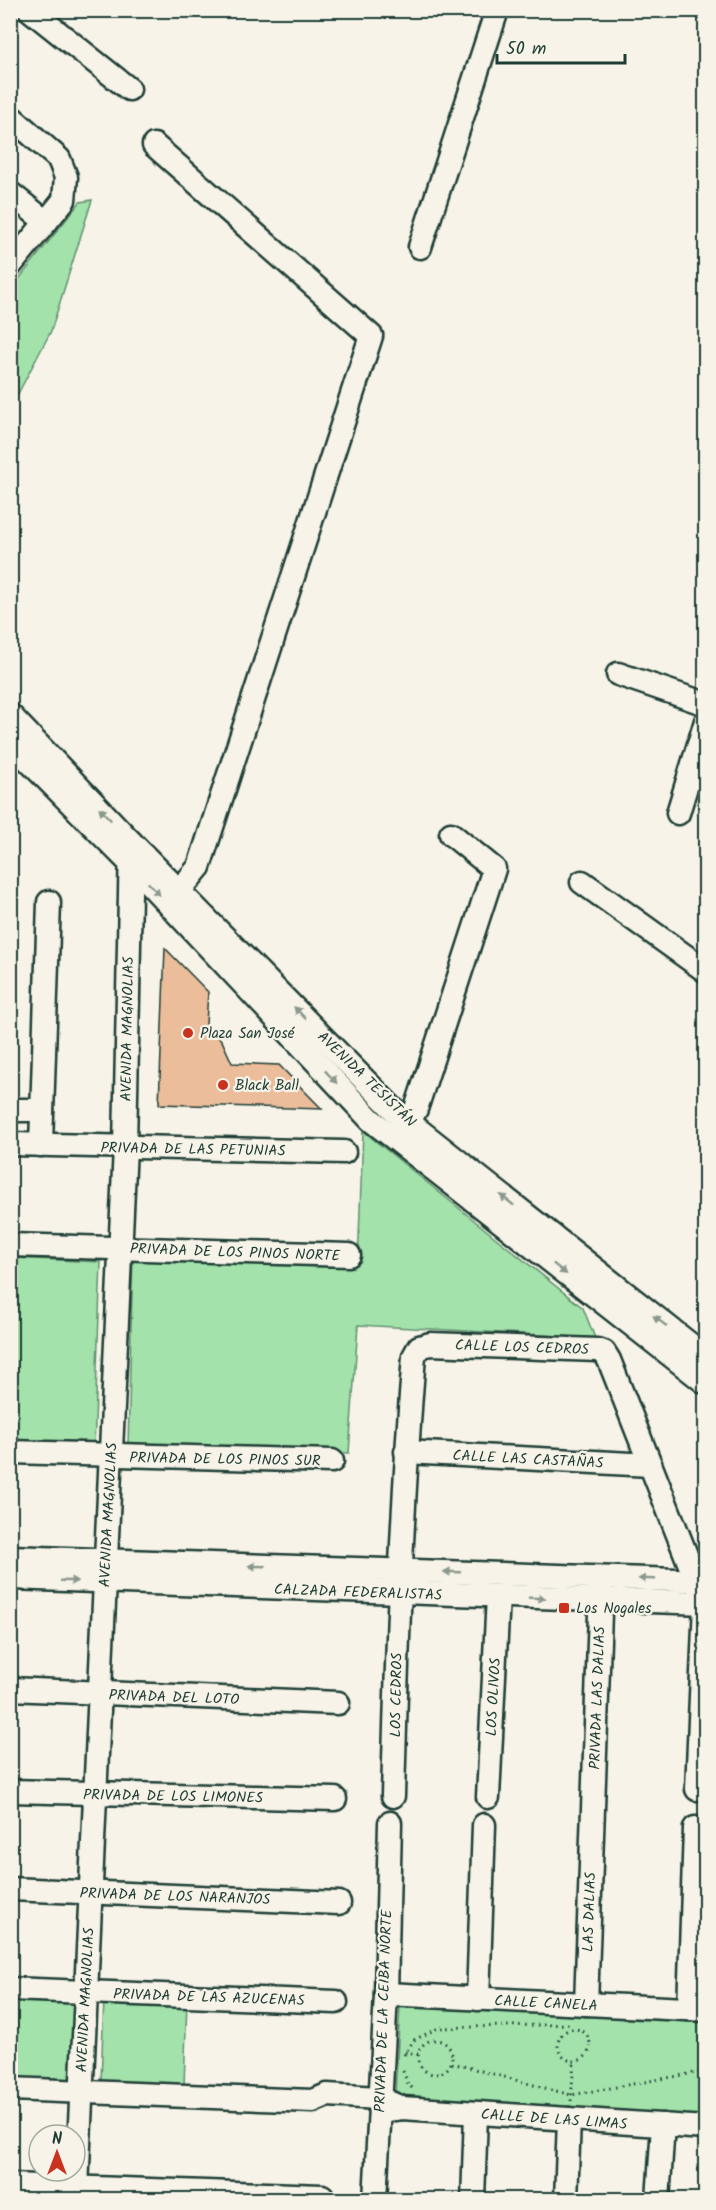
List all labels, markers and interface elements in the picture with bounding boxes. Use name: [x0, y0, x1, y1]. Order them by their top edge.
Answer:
scale bar: [497, 27, 624, 65]
text: 50 m: [506, 35, 546, 64]
one-way arrow: [99, 807, 112, 822]
one-way arrow: [147, 881, 161, 896]
street label: AVENIDA MAGNOLIAS: [115, 956, 141, 1102]
one-way arrow: [293, 1006, 307, 1021]
place label: Plaza San José: [200, 1022, 296, 1046]
marker: Plaza San José: [181, 1026, 195, 1040]
street label: AVENIDA TESISTÁN: [311, 1026, 421, 1134]
one-way arrow: [324, 1069, 338, 1084]
place label: Black Ball: [235, 1074, 299, 1098]
marker: Black Ball: [216, 1078, 230, 1092]
street label: PRIVADA DE LAS PETUNIAS: [100, 1136, 286, 1164]
one-way arrow: [499, 1193, 515, 1206]
street label: PRIVADA DE LOS PINOS NORTE: [129, 1237, 342, 1269]
one-way arrow: [552, 1263, 568, 1276]
one-way arrow: [652, 1315, 667, 1327]
street label: CALLE LOS CEDROS: [455, 1334, 589, 1362]
street label: AVENIDA MAGNOLIAS: [93, 1442, 125, 1588]
street label: CALLE LAS CASTAÑAS: [452, 1444, 604, 1476]
street label: PRIVADA DE LOS PINOS SUR: [129, 1446, 321, 1474]
one-way arrow: [248, 1561, 267, 1570]
one-way arrow: [443, 1567, 462, 1576]
one-way arrow: [638, 1574, 657, 1583]
one-way arrow: [59, 1576, 78, 1585]
street label: CALZADA FEDERALISTAS: [273, 1578, 443, 1608]
one-way arrow: [527, 1593, 546, 1602]
place label: Los Nogales: [576, 1597, 652, 1621]
marker: Los Nogales: [557, 1601, 571, 1615]
street label: PRIVADA LAS DALIAS: [584, 1626, 612, 1770]
street label: LOS CEDROS: [384, 1652, 410, 1738]
street label: LOS OLIVOS: [480, 1657, 508, 1737]
street label: PRIVADA DEL LOTO: [108, 1684, 240, 1712]
street label: PRIVADA DE LOS LIMONES: [83, 1783, 263, 1811]
street label: LAS DALIAS: [577, 1872, 603, 1952]
street label: PRIVADA DE LOS NARANJOS: [79, 1882, 271, 1912]
street label: PRIVADA DE LA CEIBA NORTE: [368, 1908, 400, 2113]
street label: AVENIDA MAGNOLIAS: [70, 1927, 102, 2073]
street label: PRIVADA DE LAS AZUCENAS: [113, 1983, 305, 2013]
street label: CALLE CANELA: [494, 1989, 598, 2019]
street label: CALLE DE LAS LIMAS: [480, 2103, 628, 2137]
north arrow: [27, 2123, 87, 2183]
text: N: [52, 2127, 62, 2152]

